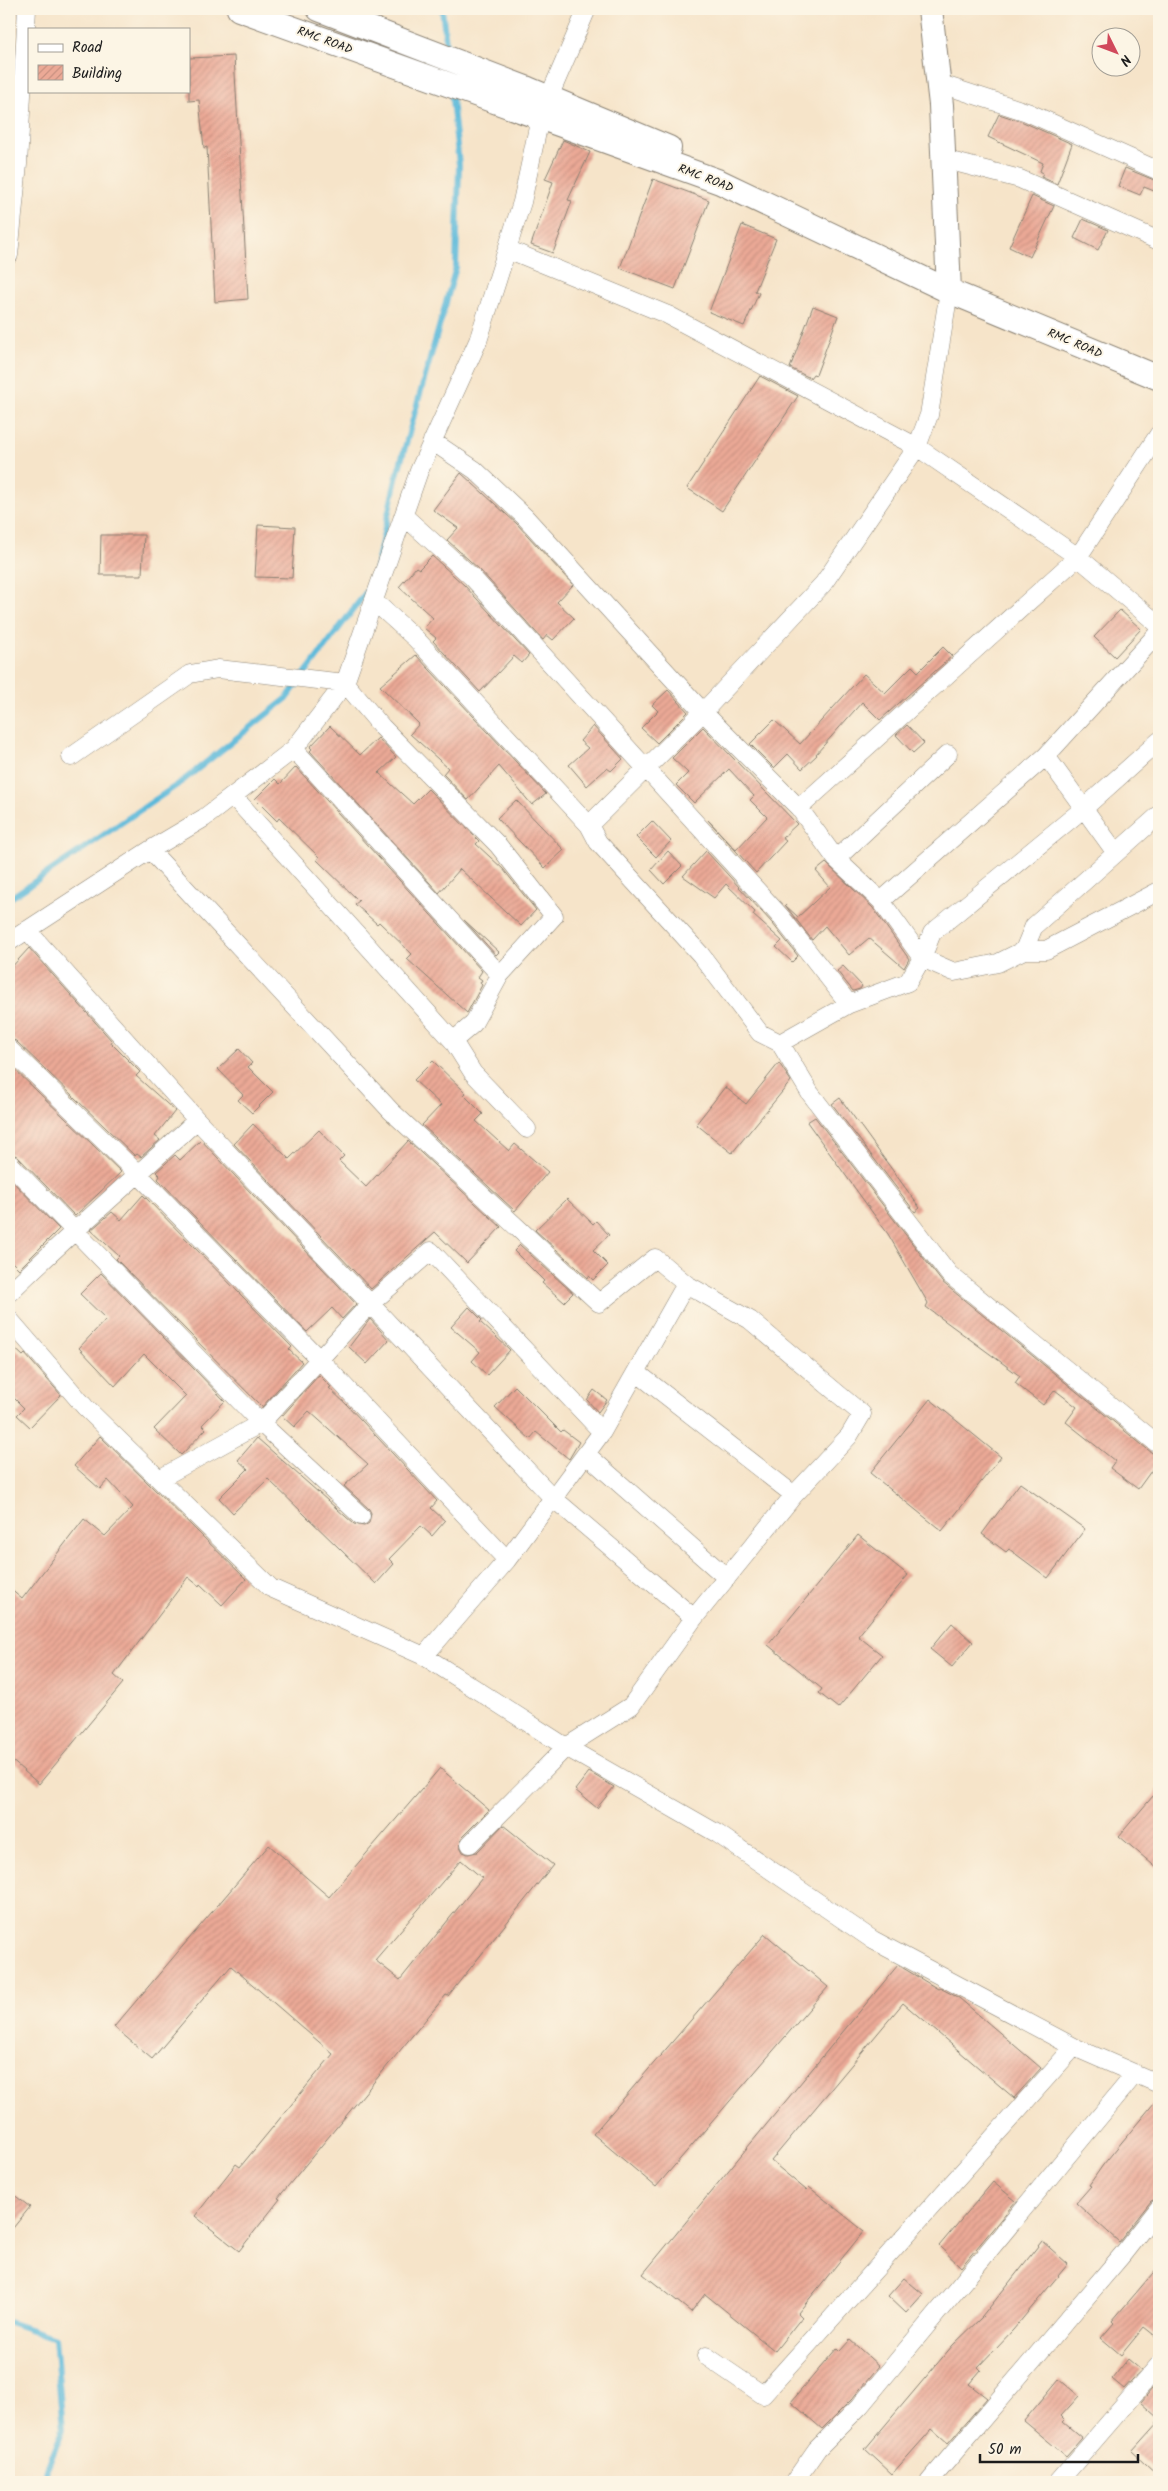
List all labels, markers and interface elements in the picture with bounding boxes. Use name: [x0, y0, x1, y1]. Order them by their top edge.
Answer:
street label: RMC ROAD: [294, 22, 356, 59]
legend: [28, 28, 190, 92]
north arrow: [1090, 28, 1140, 78]
text: Road: [72, 36, 103, 60]
text: N: [1114, 49, 1136, 71]
text: Building: [72, 62, 122, 86]
street label: RMC ROAD: [675, 159, 736, 198]
street label: RMC ROAD: [1044, 323, 1105, 364]
scale bar: [980, 2431, 1138, 2463]
text: 50 m: [988, 2438, 1022, 2462]

